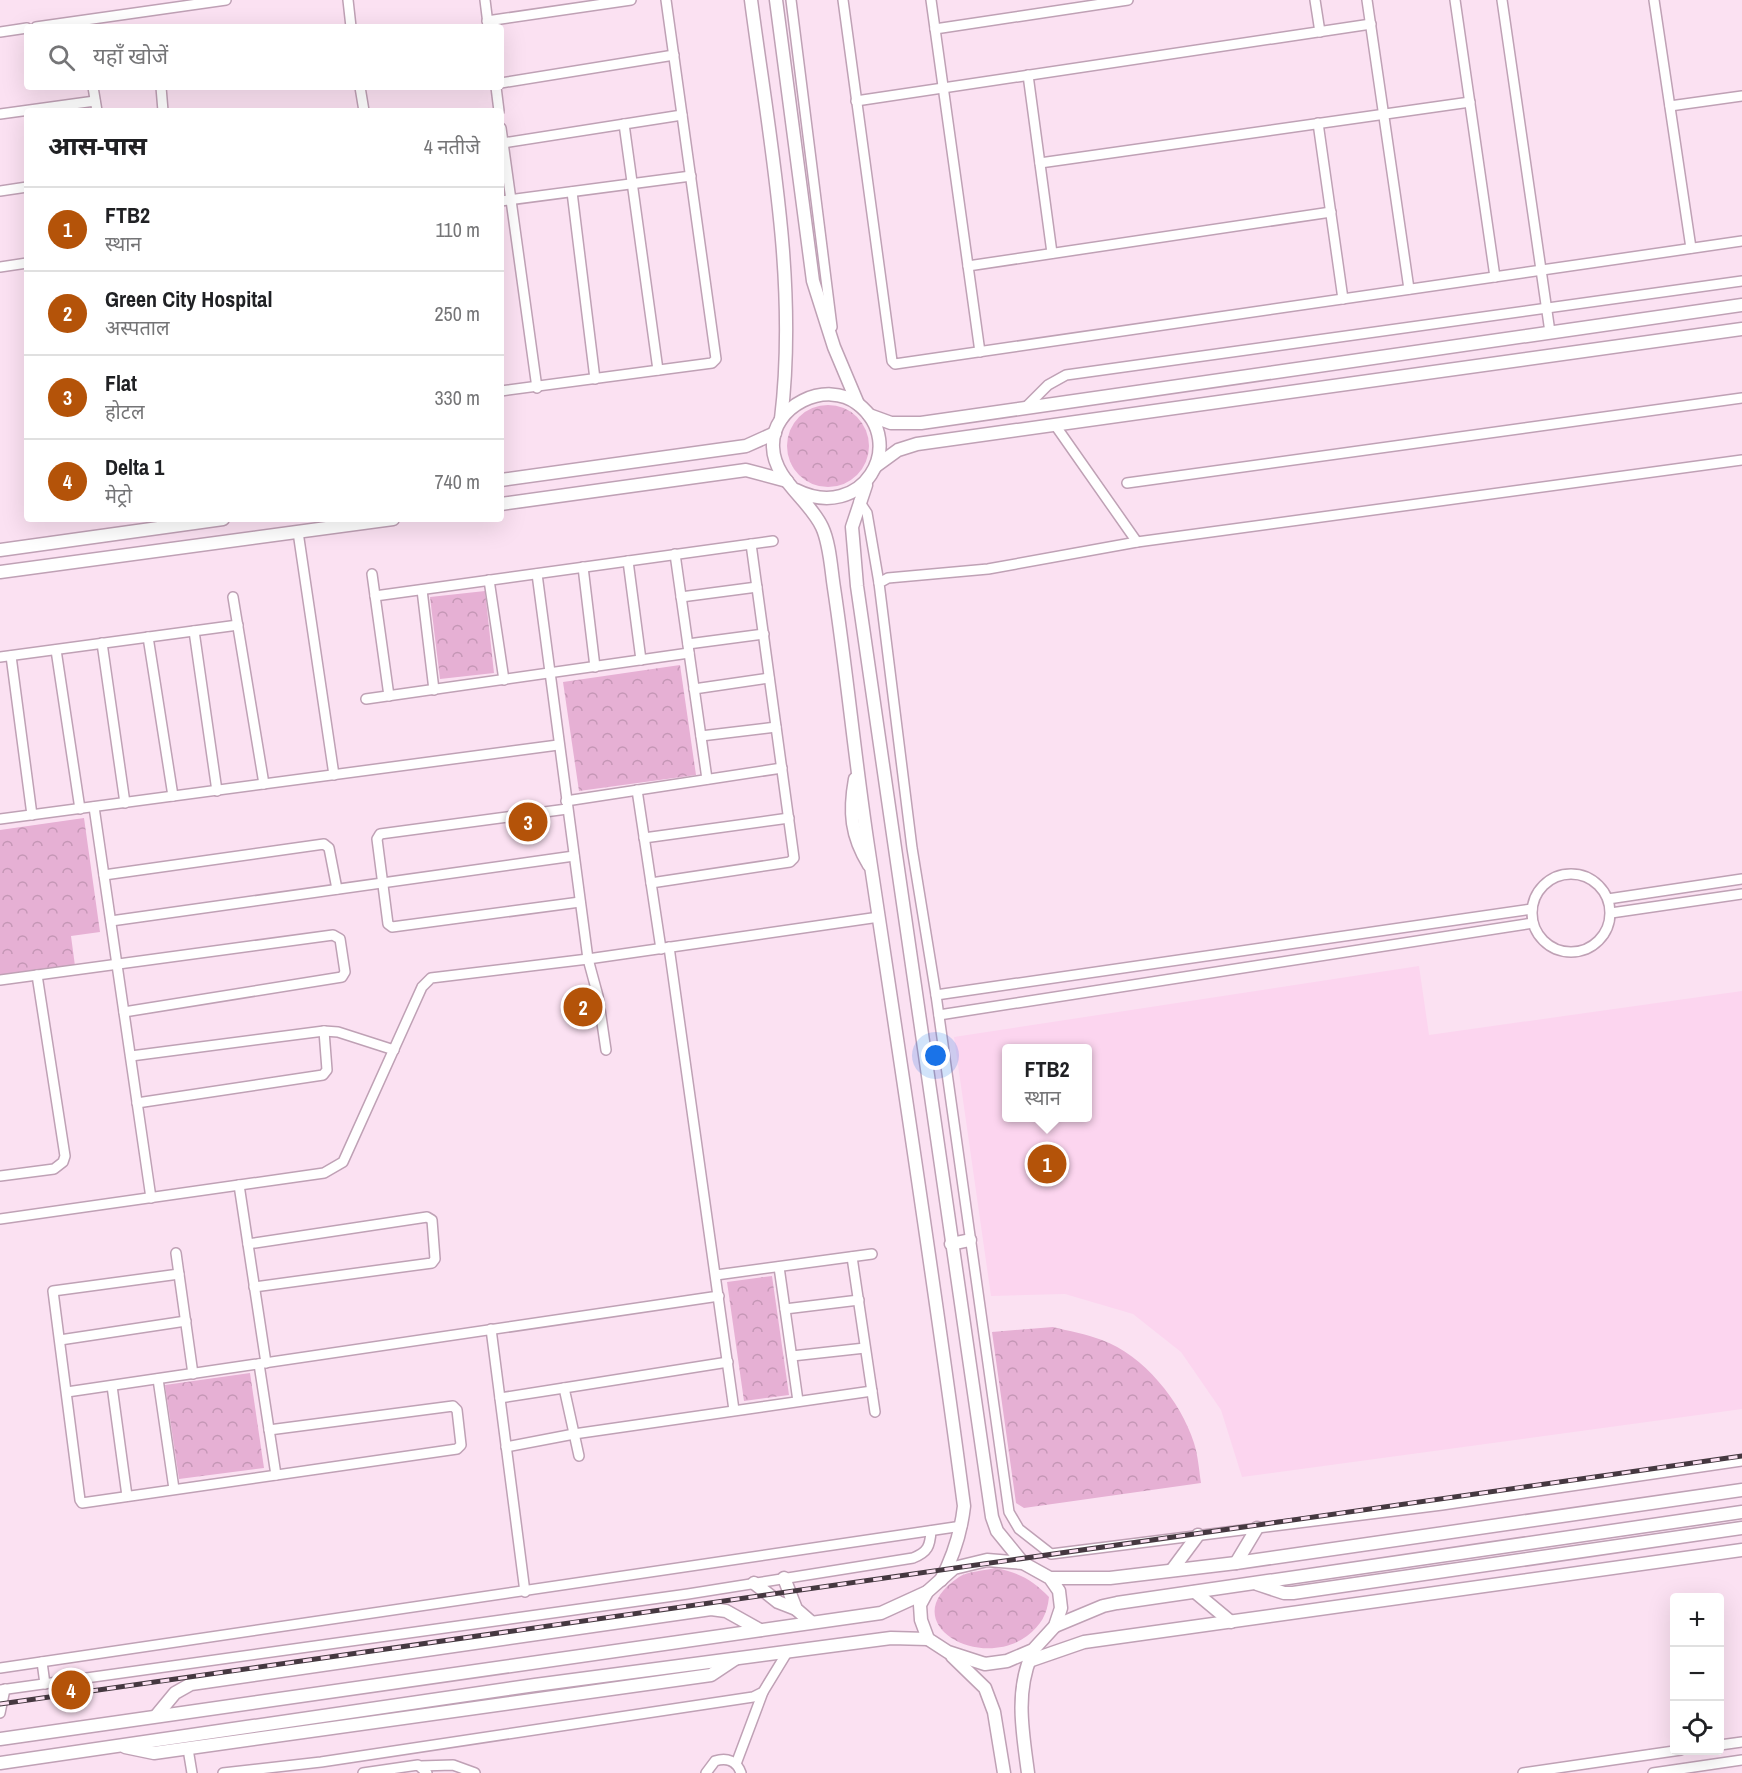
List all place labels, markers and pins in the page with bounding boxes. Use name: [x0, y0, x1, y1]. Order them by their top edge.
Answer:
pin: 3: [508, 800, 548, 844]
pin: 2: [564, 984, 602, 1030]
pin: 1: [1028, 1142, 1066, 1186]
pin: 4: [52, 1668, 90, 1712]

